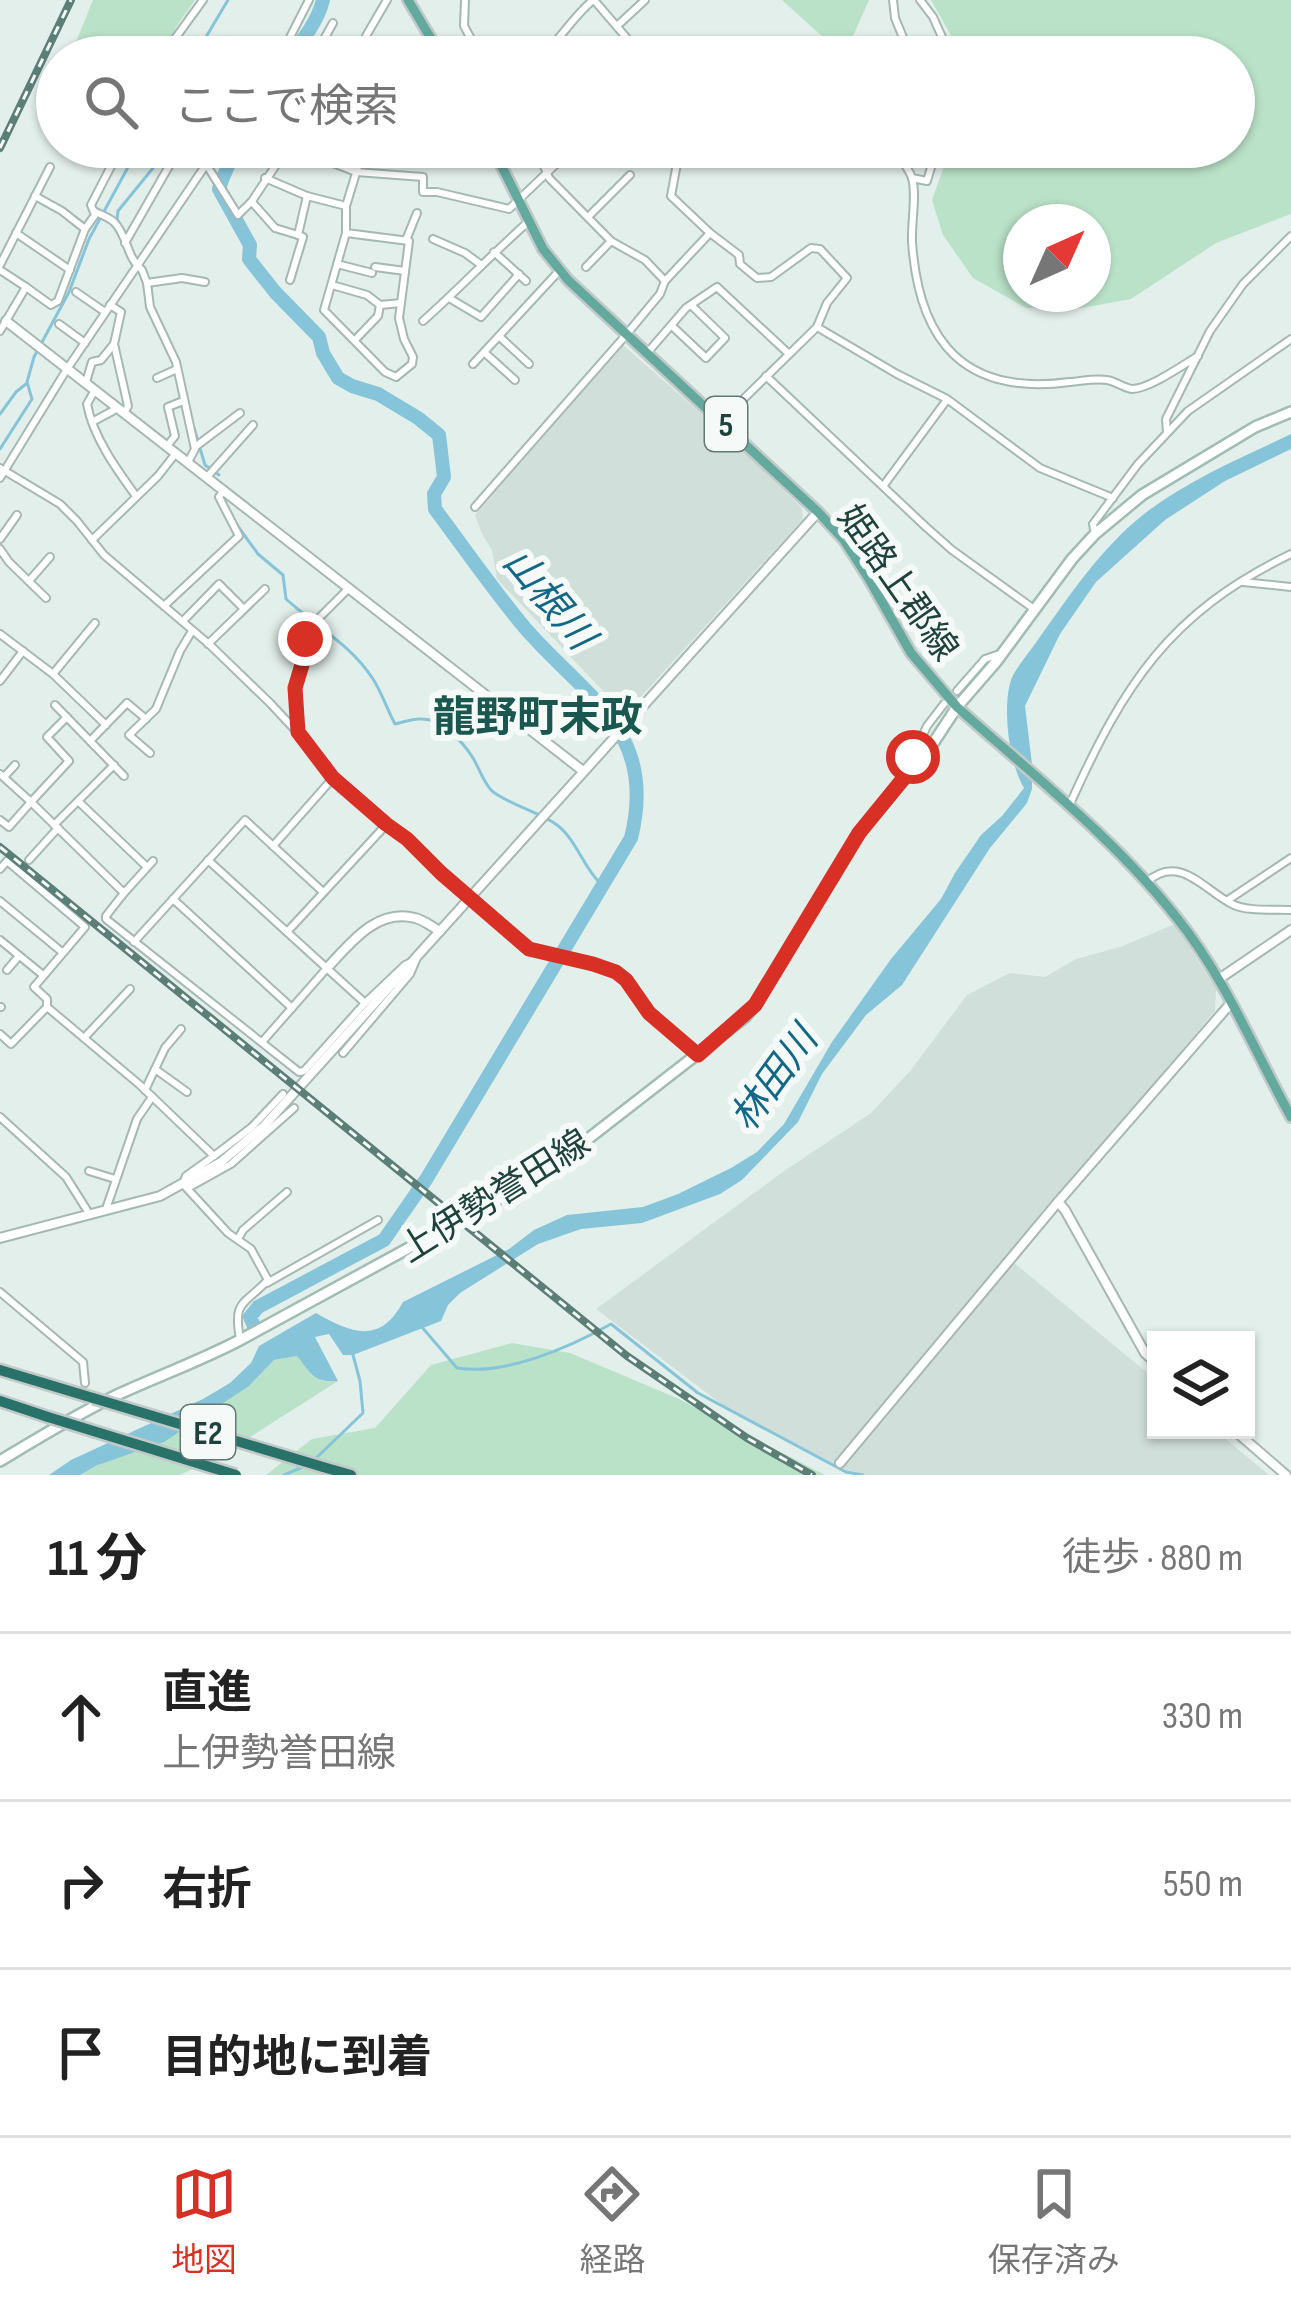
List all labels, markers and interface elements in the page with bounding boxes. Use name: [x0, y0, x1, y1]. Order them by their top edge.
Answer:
search box: [36, 36, 1255, 168]
icon: search: [78, 69, 144, 135]
text: ここで検索: [174, 80, 399, 135]
north arrow: [1003, 204, 1111, 312]
road number: 5: [705, 397, 747, 451]
street label: 姫路上郡線: [828, 497, 966, 669]
water label: 山根川: [492, 540, 606, 663]
route end: [278, 612, 332, 666]
district label: 龍野町末政: [433, 693, 643, 744]
route start: [886, 730, 940, 784]
water label: 林田川: [722, 1015, 831, 1141]
street label: 上伊勢誉田線: [392, 1122, 598, 1273]
map controls: [1147, 1331, 1255, 1439]
button: layers: [1147, 1331, 1255, 1439]
road number: E2: [181, 1405, 235, 1459]
text: 11 分: [48, 1529, 147, 1590]
text: 徒歩 · 880 m: [1062, 1535, 1243, 1582]
text: 直進: [162, 1666, 252, 1721]
icon: ahead: [48, 1684, 114, 1750]
text: 330 m: [1162, 1693, 1243, 1740]
text: 上伊勢誉田線: [162, 1731, 396, 1778]
icon: right: [48, 1852, 114, 1918]
text: 550 m: [1163, 1861, 1243, 1908]
text: 右折: [162, 1863, 252, 1918]
icon: arrive: [48, 2020, 114, 2086]
text: 目的地に到着: [162, 2031, 432, 2086]
tab: 地図: [171, 2161, 237, 2281]
tab: 経路: [579, 2161, 645, 2281]
tab: 保存済み: [988, 2161, 1120, 2281]

